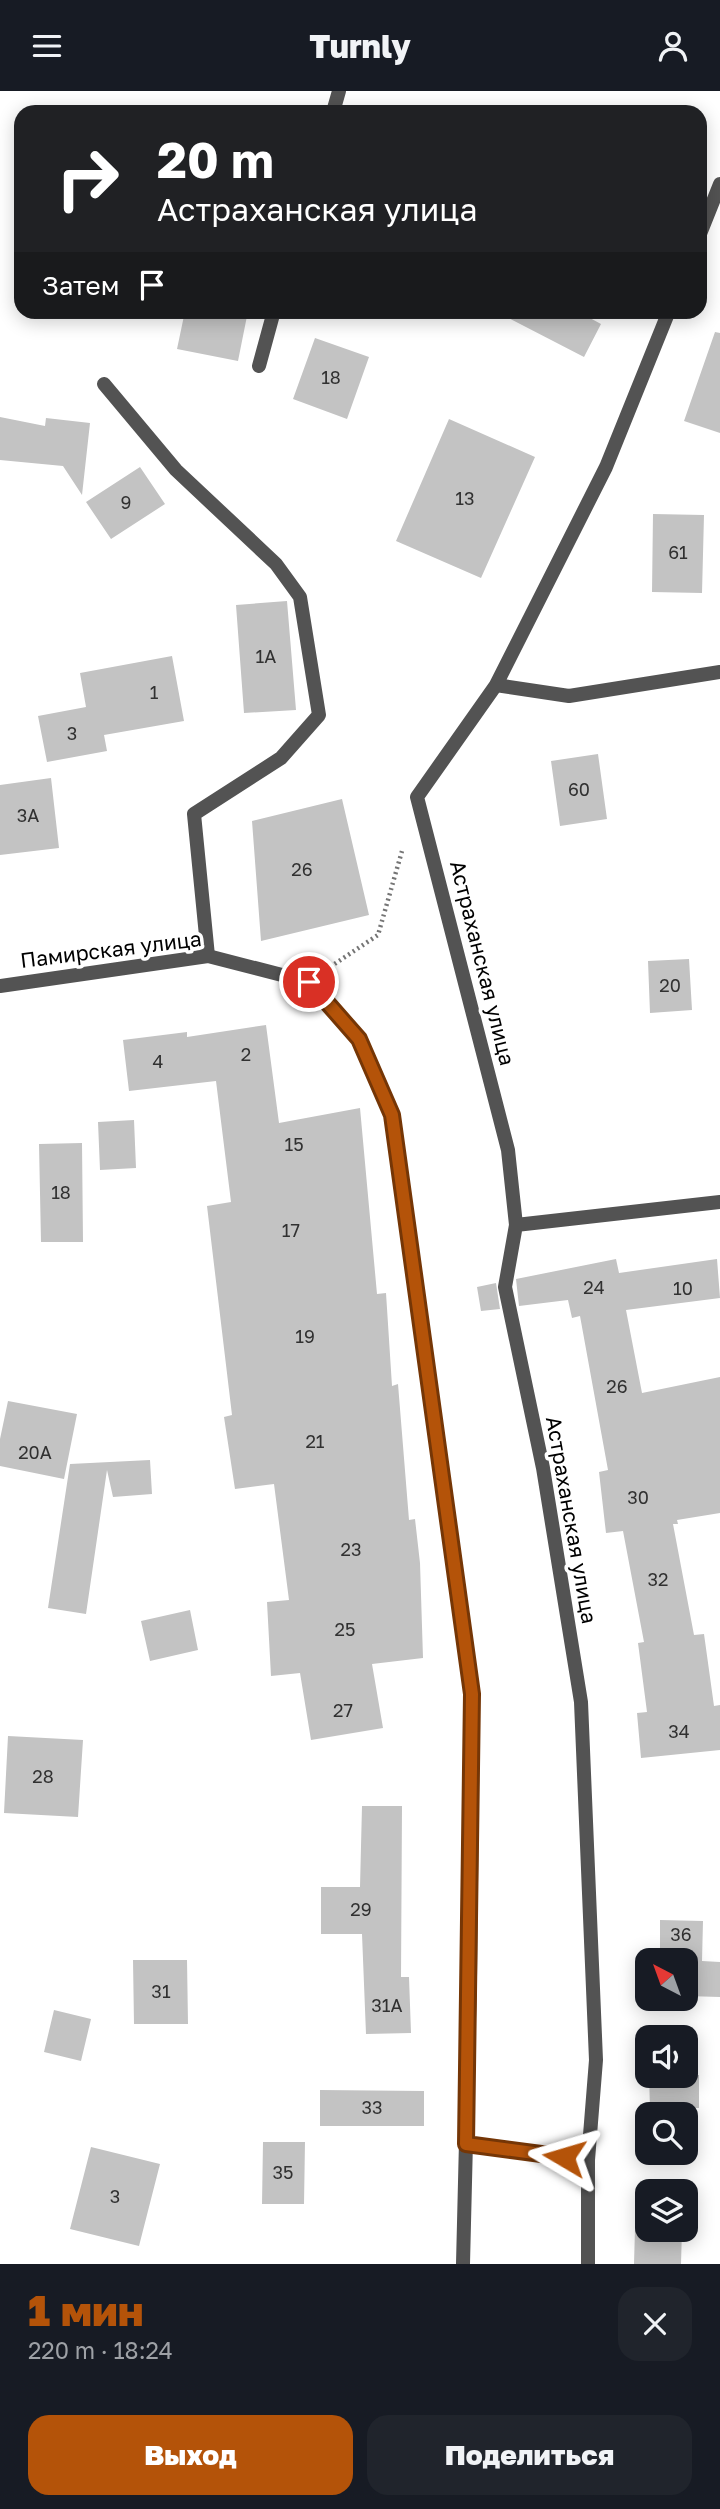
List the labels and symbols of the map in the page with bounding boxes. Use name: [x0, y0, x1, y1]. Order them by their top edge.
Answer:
house number: 18: [321, 366, 341, 388]
house number: 13: [455, 487, 475, 509]
house number: 9: [121, 491, 131, 513]
house number: 61: [668, 541, 688, 563]
house number: 1А: [256, 645, 276, 667]
house number: 1: [150, 681, 159, 703]
house number: 3: [67, 722, 77, 744]
house number: 60: [568, 778, 590, 800]
house number: 3А: [17, 804, 39, 826]
house number: 26: [291, 858, 313, 880]
street label: Астраханская улица: [445, 858, 521, 1068]
street label: Памирская улица: [19, 925, 203, 973]
pin: [279, 952, 339, 1012]
house number: 20: [659, 974, 681, 996]
house number: 2: [241, 1043, 251, 1065]
house number: 4: [153, 1050, 164, 1072]
house number: 15: [284, 1133, 304, 1155]
house number: 18: [51, 1181, 71, 1203]
house number: 17: [282, 1219, 300, 1241]
house number: 24: [583, 1276, 605, 1298]
house number: 10: [673, 1277, 693, 1299]
house number: 19: [295, 1325, 315, 1347]
house number: 26: [606, 1375, 628, 1397]
street label: Астраханская улица: [541, 1414, 603, 1626]
house number: 21: [305, 1430, 325, 1452]
house number: 20А: [18, 1441, 52, 1463]
house number: 30: [627, 1486, 649, 1508]
house number: 23: [341, 1538, 361, 1560]
house number: 32: [648, 1568, 668, 1590]
house number: 25: [335, 1618, 355, 1640]
house number: 27: [333, 1699, 353, 1721]
house number: 34: [668, 1720, 690, 1742]
house number: 28: [32, 1765, 54, 1787]
house number: 29: [350, 1898, 372, 1920]
house number: 36: [670, 1923, 692, 1945]
north arrow: [635, 1948, 698, 2011]
house number: 31: [151, 1980, 171, 2002]
house number: 31А: [371, 1994, 403, 2016]
house number: 33: [361, 2096, 383, 2118]
position arrow: [527, 2120, 601, 2194]
house number: 35: [273, 2161, 293, 2183]
house number: 3: [110, 2185, 120, 2207]

